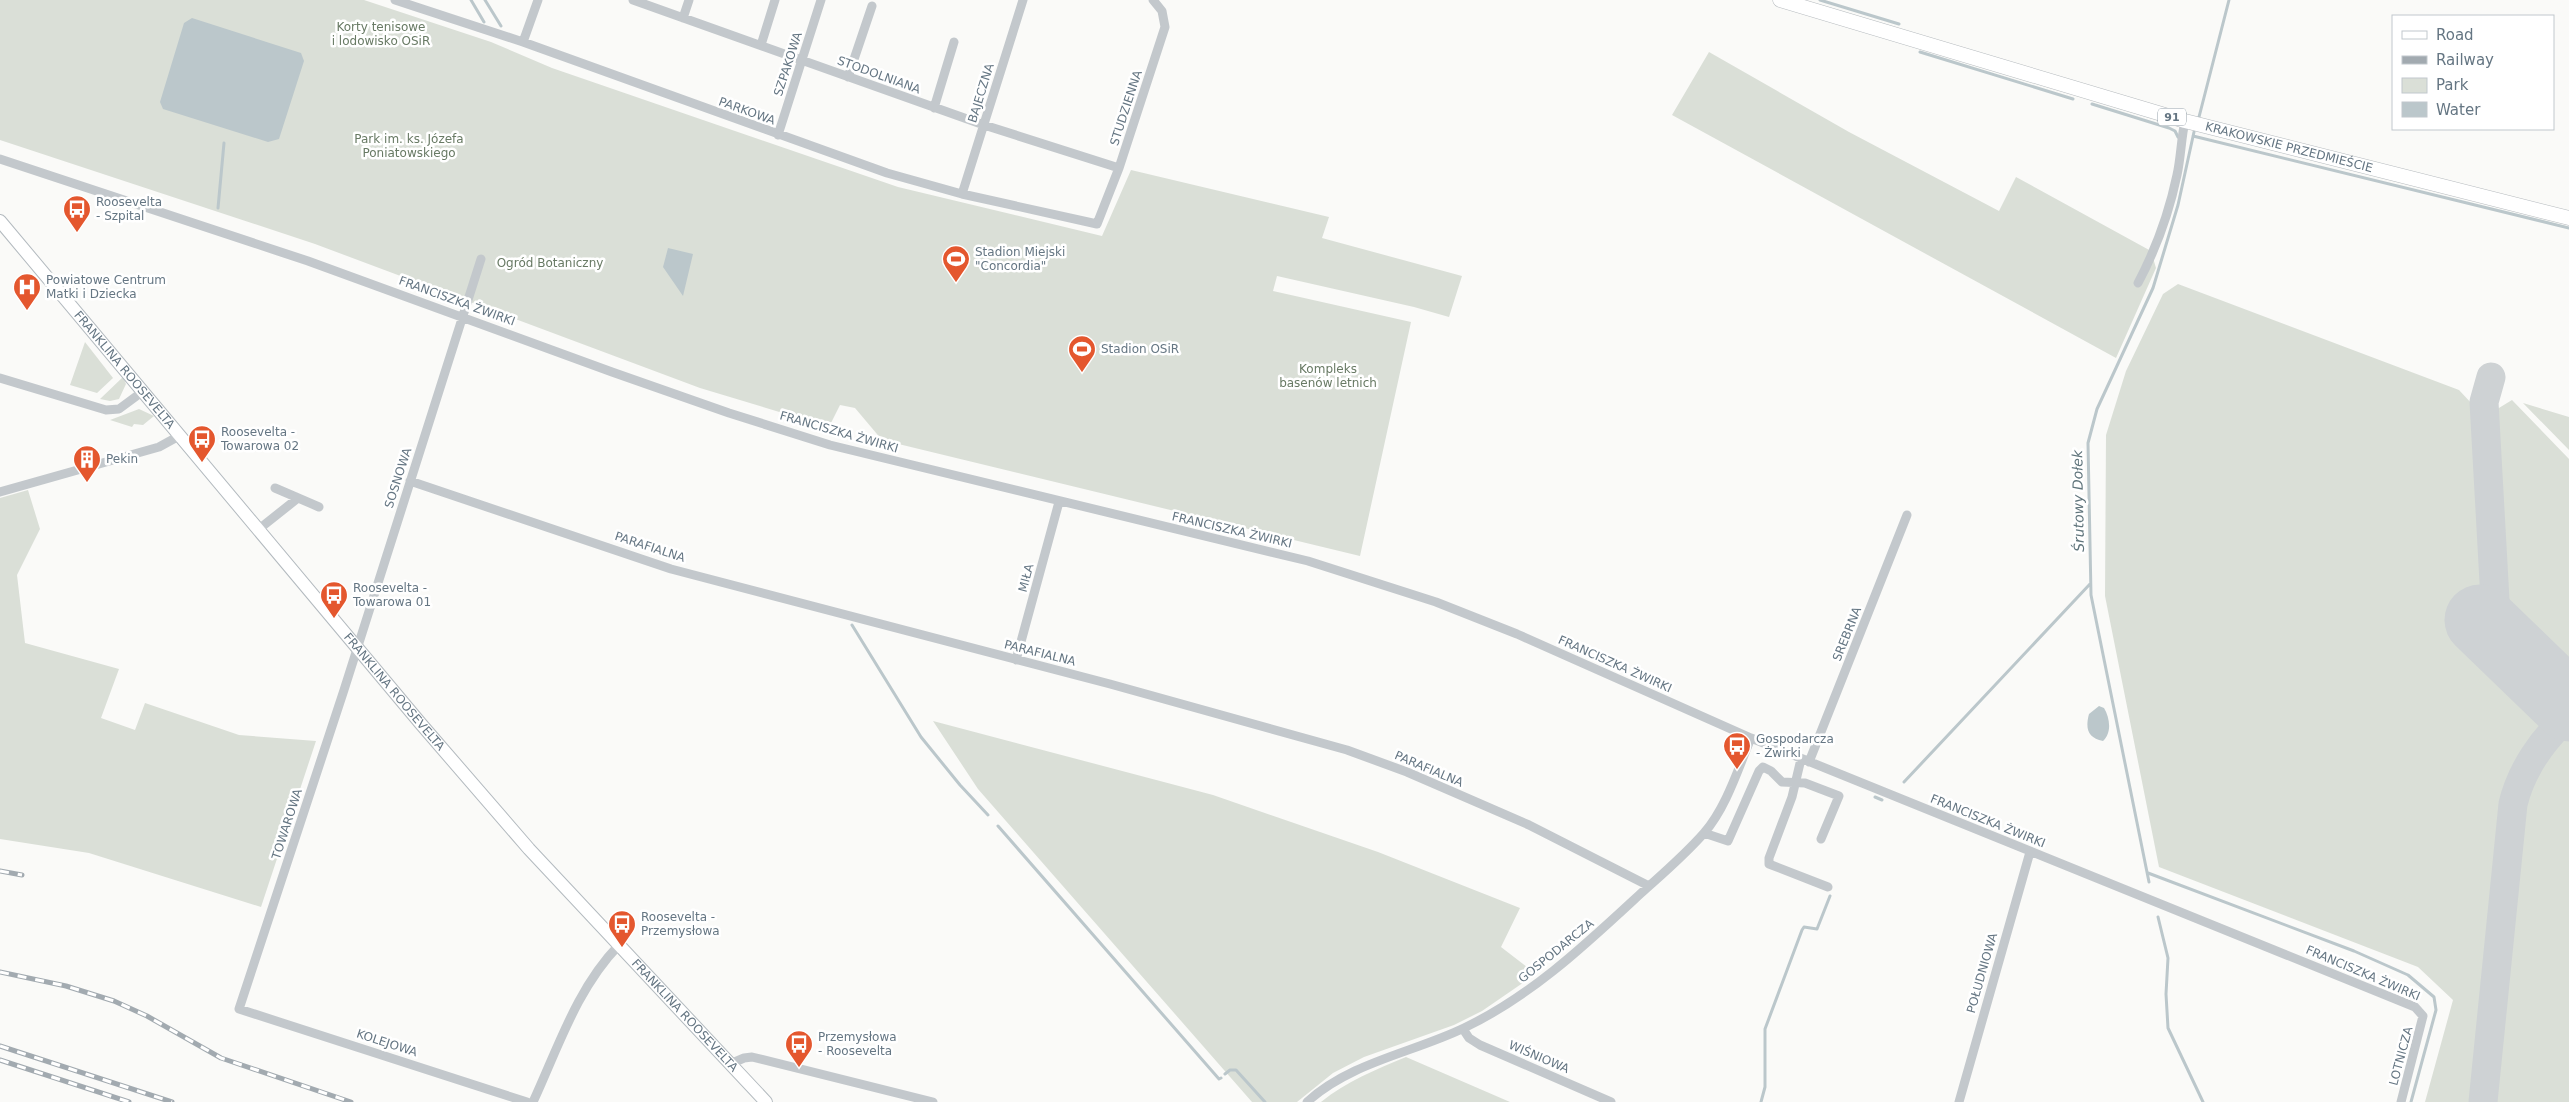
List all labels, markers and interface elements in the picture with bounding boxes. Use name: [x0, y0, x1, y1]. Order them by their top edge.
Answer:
legend: [2392, 15, 2554, 130]
park label: Korty tenisowe i lodowisko OSiR: [332, 20, 430, 48]
text: Road: [2436, 26, 2474, 44]
street label: SZPAKOWA: [771, 29, 805, 98]
text: Railway: [2436, 51, 2494, 69]
street label: STODOLNIANA: [835, 53, 923, 97]
street label: BAJECZNA: [965, 61, 997, 124]
street label: STUDZIENNA: [1107, 68, 1145, 147]
text: Park: [2436, 76, 2469, 94]
street label: PARKOWA: [717, 94, 778, 128]
text: Water: [2436, 101, 2481, 119]
road number: 91: [2158, 108, 2186, 125]
street label: KRAKOWSKIE PRZEDMIEŚCIE: [2204, 119, 2374, 175]
park label: Park im. ks. Józefa Poniatowskiego: [354, 132, 464, 160]
bus stop icon: Roosevelta - Szpital: [62, 194, 92, 233]
place label: Roosevelta - Szpital: [96, 195, 162, 223]
sports icon: Stadion Miejski "Concordia": [941, 244, 971, 283]
place label: Stadion Miejski "Concordia": [975, 245, 1065, 273]
park label: Ogród Botaniczny: [497, 256, 603, 270]
hospital icon: Powiatowe Centrum Matki i Dziecka: [12, 272, 42, 311]
street label: FRANCISZKA ŻWIRKI: [397, 272, 517, 329]
place label: Powiatowe Centrum Matki i Dziecka: [46, 273, 166, 301]
street label: FRANKLINA ROOSEVELTA: [71, 308, 178, 432]
sports icon: Stadion OSiR: [1067, 334, 1097, 373]
place label: Stadion OSiR: [1101, 342, 1179, 356]
park label: Kompleks basenów letnich: [1279, 362, 1377, 390]
street label: FRANCISZKA ŻWIRKI: [778, 407, 900, 456]
bus stop icon: Roosevelta - Towarowa 02: [187, 424, 217, 463]
place label: Roosevelta - Towarowa 02: [220, 425, 299, 453]
building icon: Pekin: [72, 444, 102, 483]
street label: SOSNOWA: [382, 445, 415, 510]
water label: Śrutowy Dołek: [2068, 449, 2087, 552]
place label: Pekin: [106, 452, 138, 466]
street label: FRANCISZKA ŻWIRKI: [1171, 508, 1294, 551]
street label: PARAFIALNA: [613, 529, 688, 565]
street label: MIŁA: [1016, 561, 1037, 594]
bus stop icon: Roosevelta - Towarowa 01: [319, 580, 349, 619]
place label: Roosevelta - Towarowa 01: [352, 581, 431, 609]
street label: SREBRNA: [1830, 604, 1865, 663]
street label: FRANKLINA ROOSEVELTA: [341, 630, 448, 754]
street label: FRANCISZKA ŻWIRKI: [1556, 632, 1674, 695]
street label: PARAFIALNA: [1003, 637, 1078, 669]
bus stop icon: Gospodarcza - Żwirki: [1722, 731, 1752, 770]
place label: Gospodarcza - Żwirki: [1756, 732, 1834, 760]
street label: PARAFIALNA: [1393, 748, 1466, 790]
street label: TOWAROWA: [269, 786, 305, 862]
street label: FRANCISZKA ŻWIRKI: [1928, 791, 2048, 850]
bus stop icon: Roosevelta - Przemysłowa: [607, 909, 637, 948]
place label: Roosevelta - Przemysłowa: [641, 910, 720, 938]
street label: GOSPODARCZA: [1516, 916, 1597, 986]
street label: POŁUDNIOWA: [1964, 931, 2000, 1015]
street label: FRANCISZKA ŻWIRKI: [2304, 942, 2423, 1003]
street label: FRANKLINA ROOSEVELTA: [629, 956, 741, 1075]
street label: LOTNICZA: [2386, 1024, 2416, 1087]
street label: KOLEJOWA: [355, 1027, 420, 1060]
bus stop icon: Przemysłowa - Roosevelta: [784, 1029, 814, 1068]
place label: Przemysłowa - Roosevelta: [818, 1030, 897, 1058]
street label: WIŚNIOWA: [1507, 1037, 1572, 1076]

